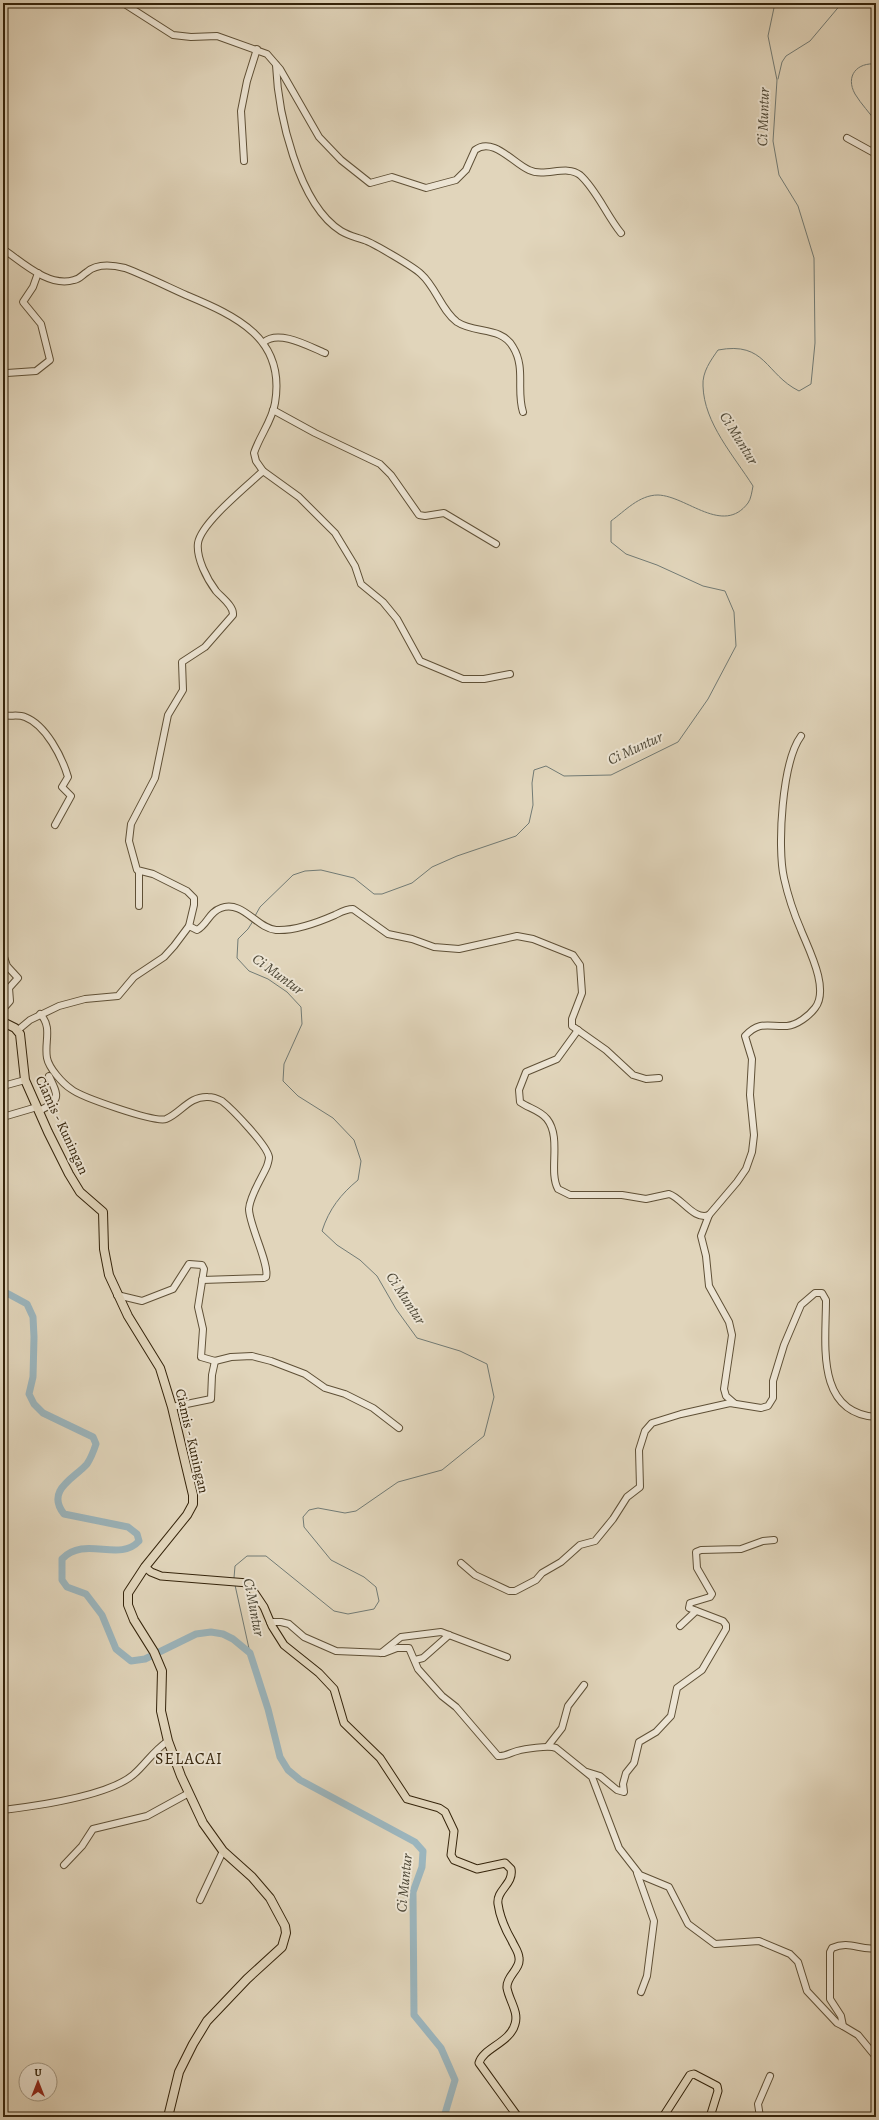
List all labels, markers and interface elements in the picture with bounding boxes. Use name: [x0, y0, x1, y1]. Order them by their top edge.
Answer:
water label: Ci Muntur: [752, 87, 774, 147]
water label: Ci Muntur: [715, 408, 763, 469]
water label: Ci Muntur: [604, 726, 667, 769]
water label: Ci Muntur: [248, 949, 308, 1000]
street label: Ciamis - Kuningan: [31, 1073, 93, 1178]
water label: Ci Muntur: [382, 1268, 431, 1329]
street label: Ciamis - Kuningan: [171, 1387, 213, 1496]
water label: Ci Muntur: [239, 1576, 270, 1638]
district label: SELACAI: [155, 1748, 223, 1770]
water label: Ci Muntur: [391, 1852, 417, 1913]
north arrow: [18, 2062, 58, 2102]
text: U: [34, 2065, 42, 2080]

